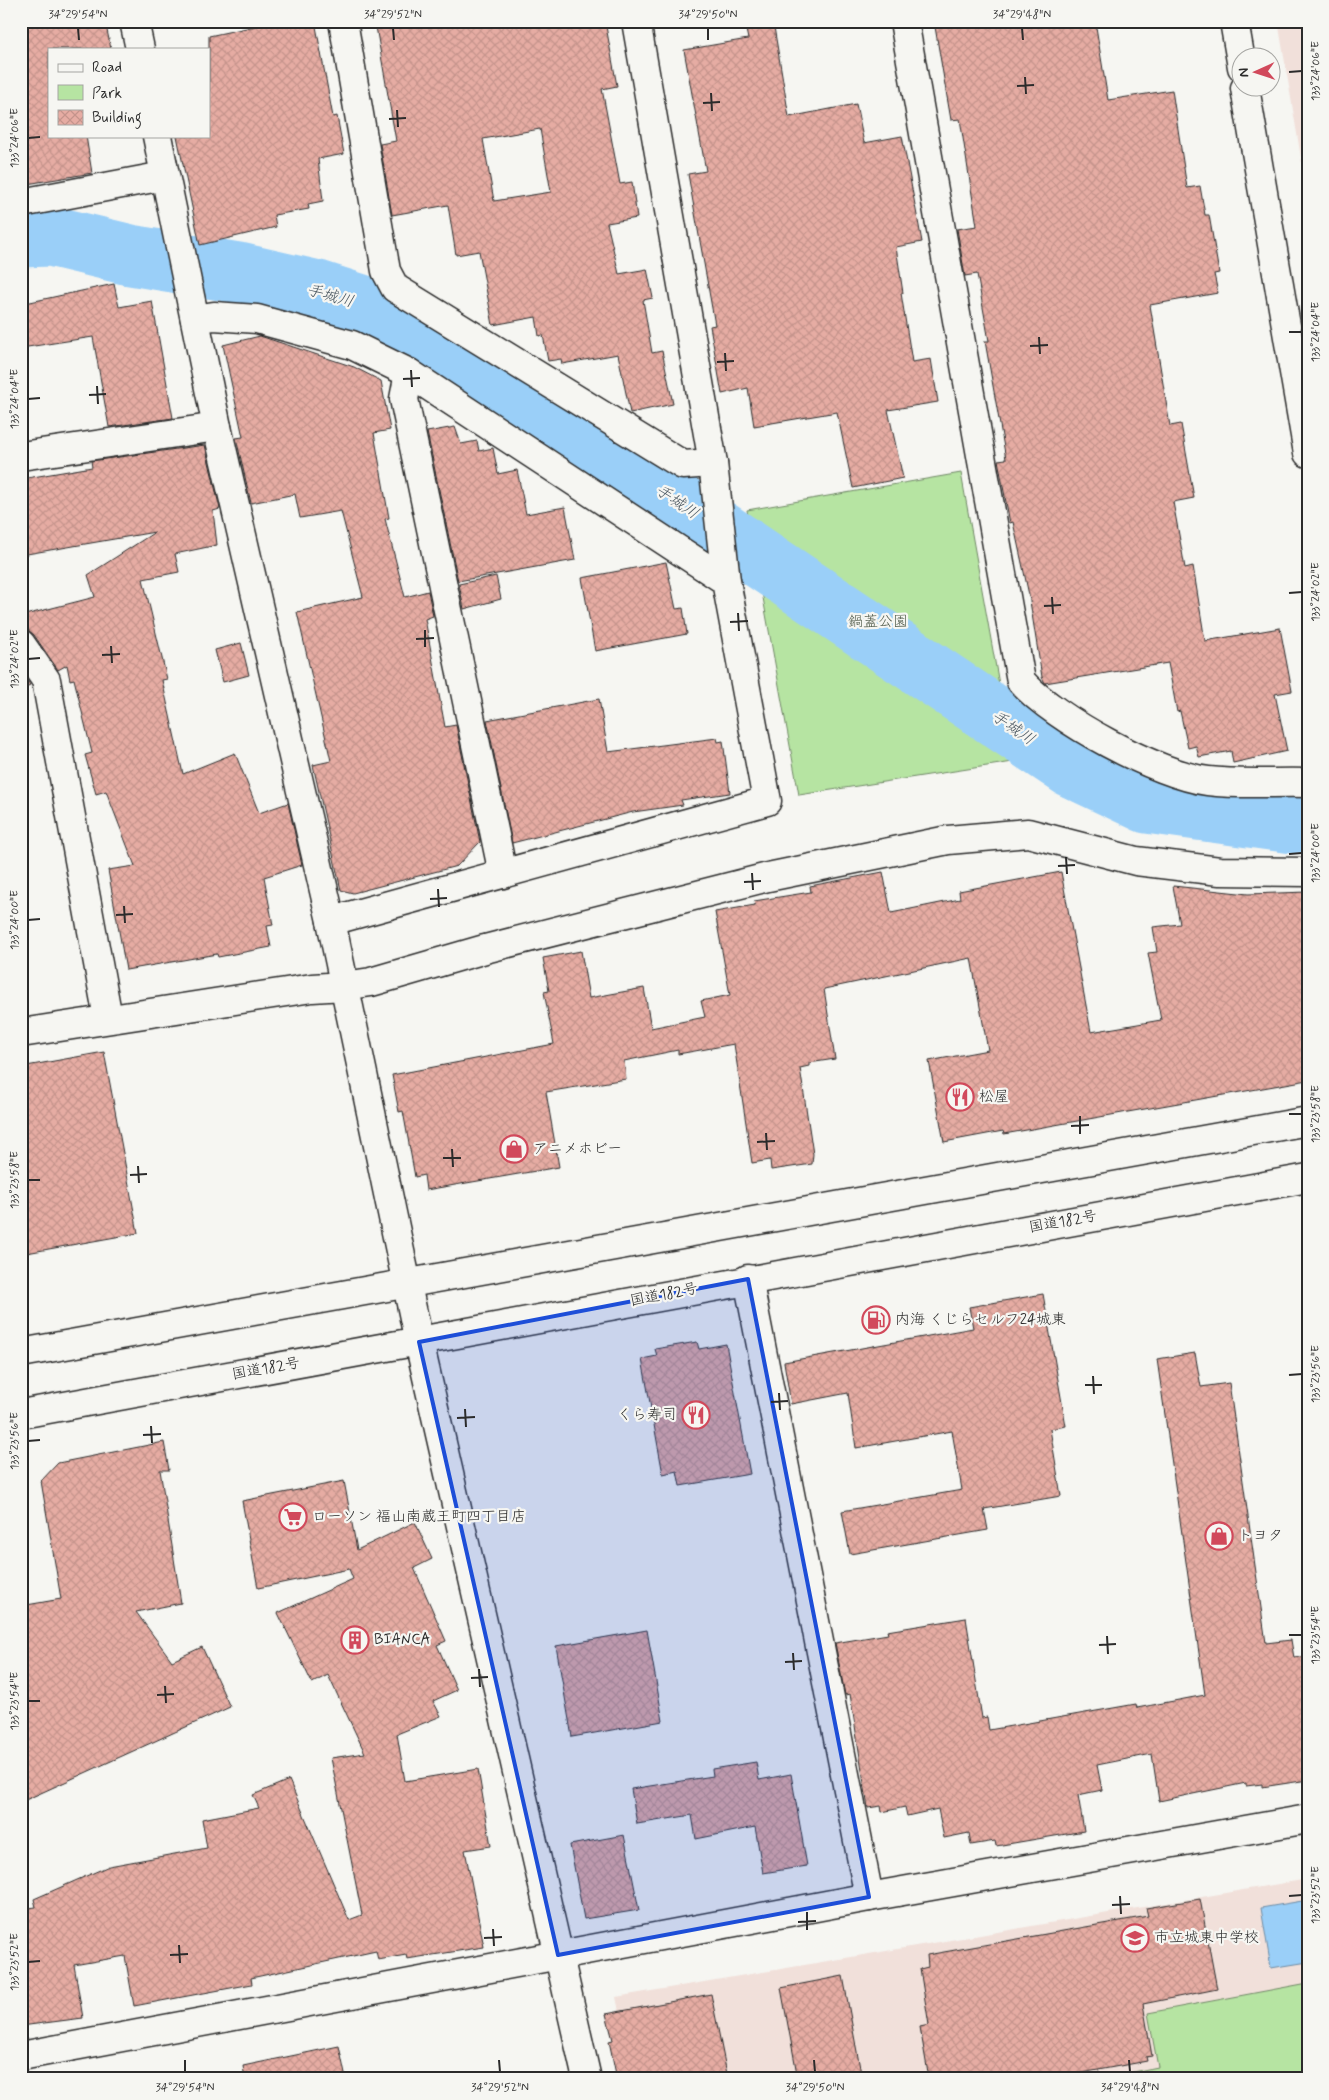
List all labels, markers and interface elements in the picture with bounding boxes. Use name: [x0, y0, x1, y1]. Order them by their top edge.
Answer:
text: 34°29'54"N: [48, 7, 108, 23]
text: 34°29'52"N: [364, 7, 422, 23]
text: 34°29'50"N: [679, 7, 737, 23]
text: 34°29'48"N: [993, 7, 1051, 23]
text: 133°24'06"E: [1308, 41, 1324, 101]
legend: [48, 48, 210, 138]
north arrow: [1232, 48, 1282, 98]
text: Road: [92, 58, 122, 78]
text: N: [1235, 67, 1253, 78]
text: Park: [92, 84, 122, 104]
text: 133°24'06"E: [7, 108, 23, 168]
text: Building: [92, 108, 142, 129]
water label: 手城川: [304, 279, 356, 313]
text: 133°24'04"E: [1308, 302, 1324, 362]
text: 133°24'04"E: [7, 369, 23, 429]
water label: 手城川: [651, 480, 703, 524]
text: 133°24'02"E: [1308, 562, 1324, 622]
park label: 鍋蓋公園: [848, 612, 908, 632]
text: 133°24'02"E: [7, 629, 23, 689]
water label: 手城川: [987, 706, 1039, 750]
text: 133°24'00"E: [1308, 823, 1324, 883]
text: 133°24'00"E: [7, 890, 23, 950]
restaurant icon: 松屋: [945, 1082, 975, 1112]
text: 133°23'58"E: [1308, 1085, 1324, 1143]
place label: 松屋: [979, 1087, 1009, 1107]
shop icon: アニメホビー: [499, 1134, 529, 1164]
place label: アニメホビー: [533, 1139, 622, 1159]
text: 133°23'58"E: [7, 1151, 23, 1209]
street label: 国道182号: [1027, 1206, 1099, 1238]
street label: 国道182号: [628, 1279, 700, 1311]
fuel station icon: 内海 くじらセルフ24城東: [861, 1305, 891, 1335]
place label: 内海 くじらセルフ24城東: [895, 1310, 1066, 1330]
text: 133°23'56"E: [1308, 1345, 1324, 1403]
street label: 国道182号: [230, 1353, 302, 1385]
restaurant icon: くら寿司: [681, 1400, 711, 1430]
place label: くら寿司: [617, 1405, 677, 1425]
text: 133°23'56"E: [7, 1412, 23, 1470]
supermarket icon: ローソン 福山南蔵王町四丁目店: [278, 1502, 308, 1532]
place label: ローソン 福山南蔵王町四丁目店: [312, 1507, 526, 1527]
shop icon: トヨタ: [1204, 1521, 1234, 1551]
place label: トヨタ: [1238, 1526, 1283, 1546]
text: 133°23'54"E: [1308, 1606, 1324, 1664]
building icon: BIANCA: [340, 1625, 370, 1655]
place label: BIANCA: [374, 1630, 431, 1650]
text: 133°23'54"E: [7, 1672, 23, 1730]
text: 133°23'52"E: [1308, 1866, 1324, 1924]
school or university icon: 市立城東中学校: [1120, 1923, 1150, 1953]
place label: 市立城東中学校: [1154, 1928, 1259, 1948]
text: 133°23'52"E: [7, 1933, 23, 1991]
text: 34°29'54"N: [155, 2080, 215, 2096]
text: 34°29'52"N: [471, 2080, 529, 2096]
text: 34°29'50"N: [786, 2080, 844, 2096]
text: 34°29'48"N: [1101, 2080, 1159, 2096]

